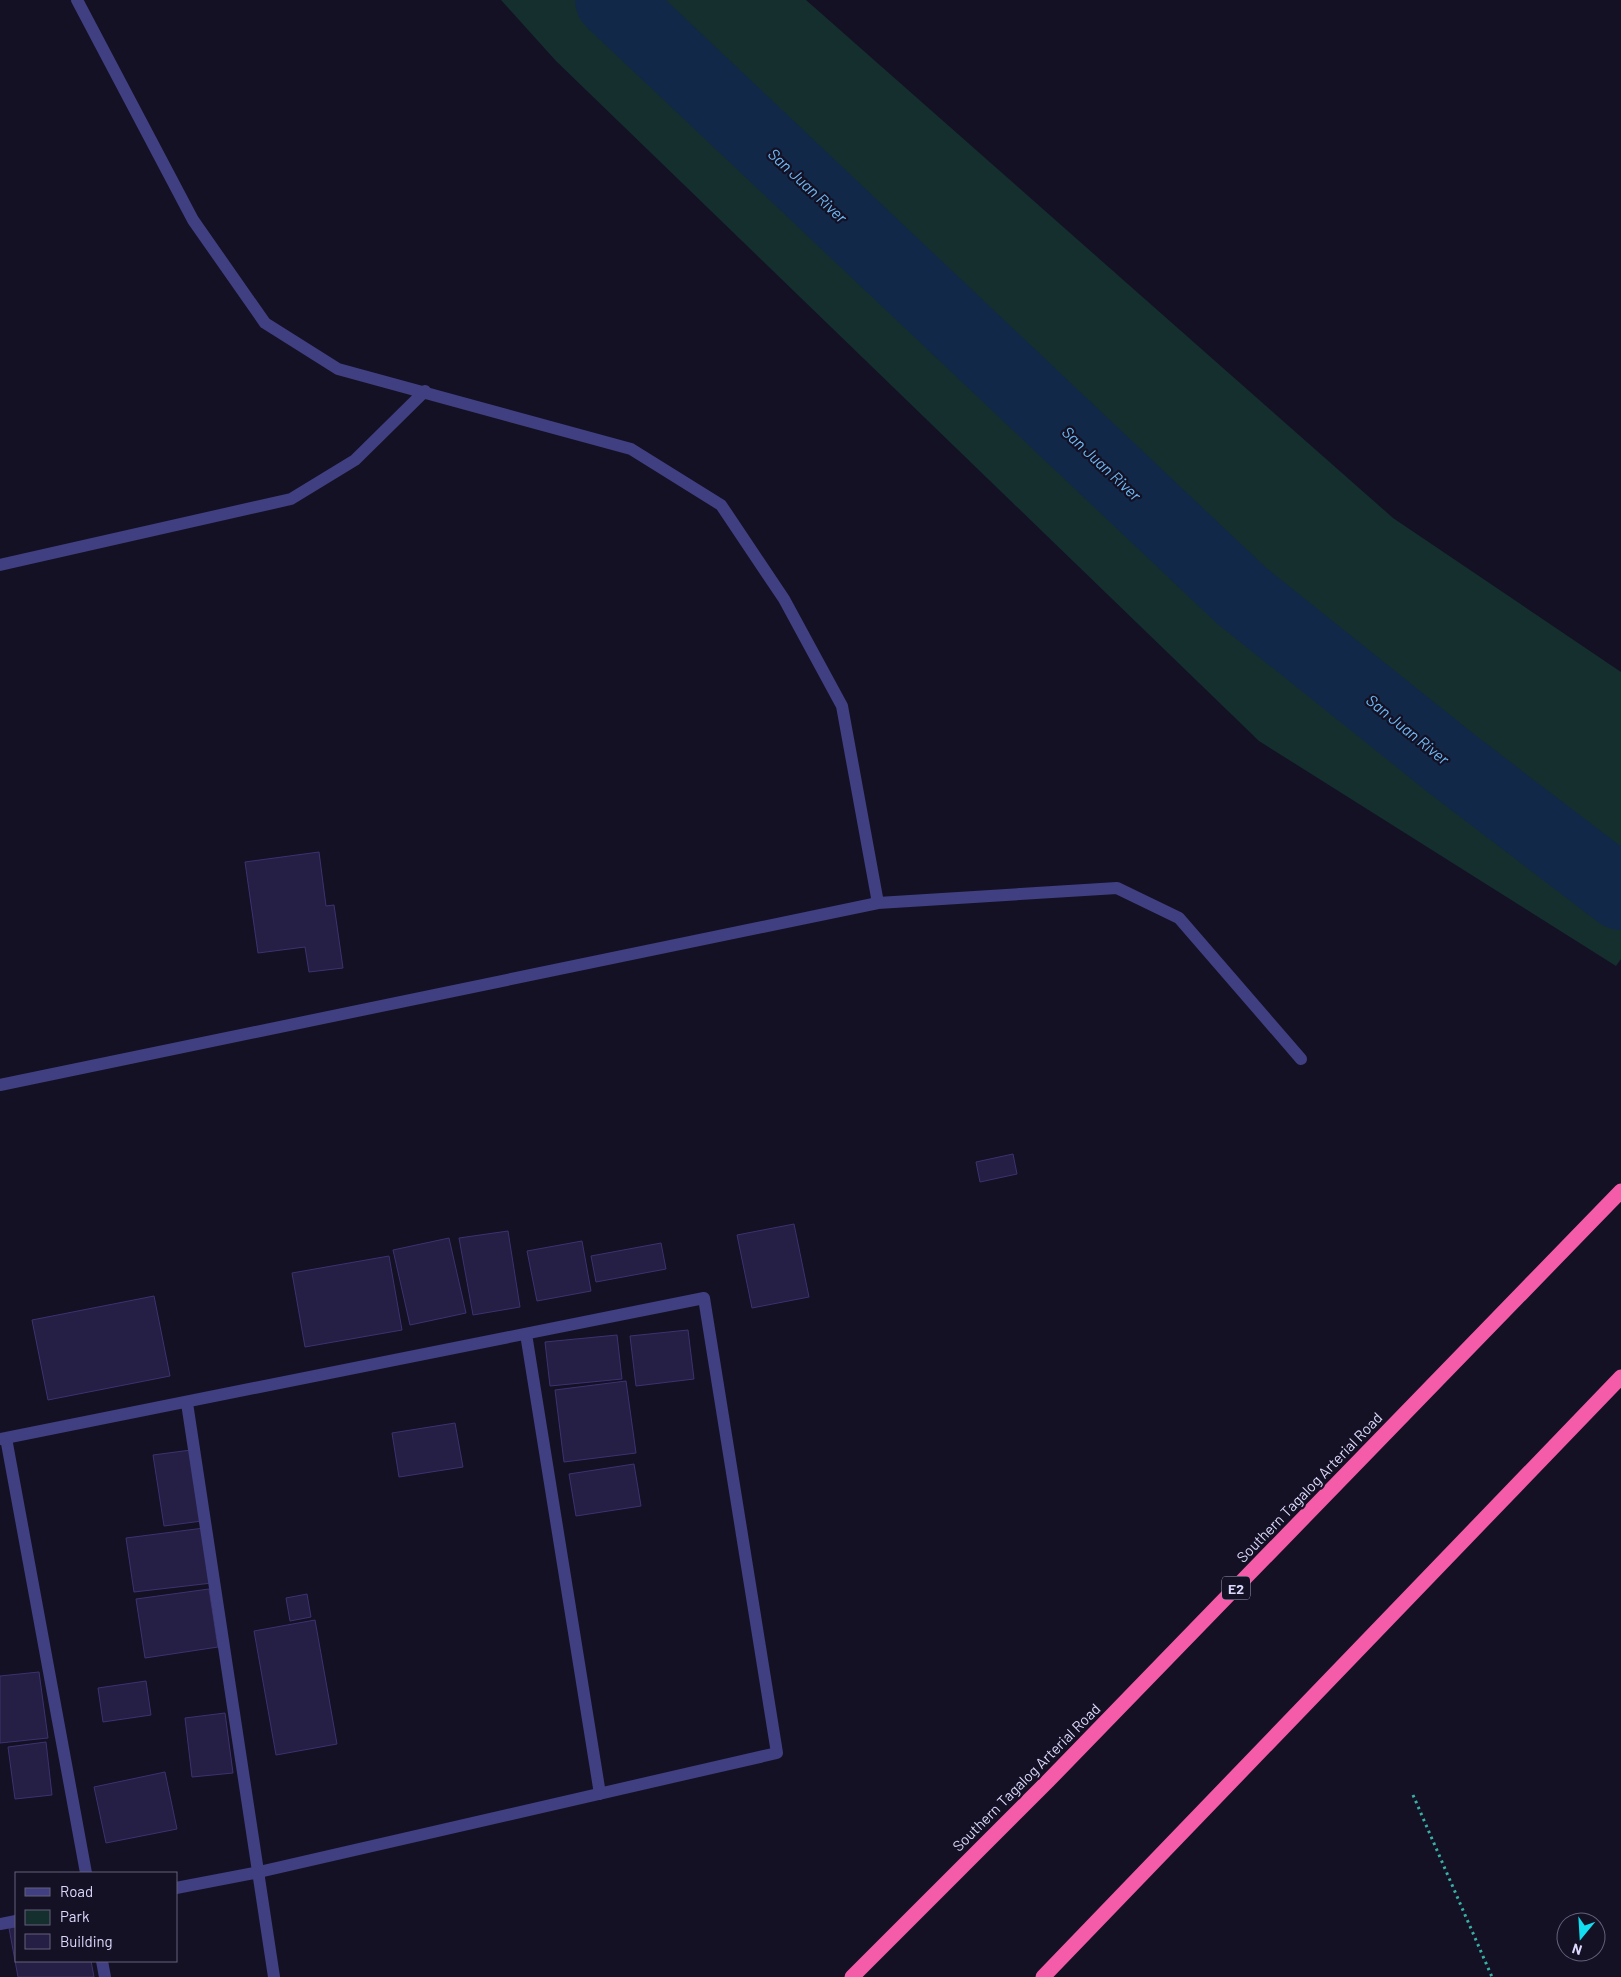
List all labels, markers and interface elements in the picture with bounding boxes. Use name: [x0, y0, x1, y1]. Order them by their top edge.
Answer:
water label: San Juan River: [765, 144, 852, 227]
water label: San Juan River: [1059, 422, 1146, 505]
water label: San Juan River: [1363, 690, 1454, 769]
street label: Southern Tagalog Arterial Road: [1232, 1408, 1386, 1566]
road number: E2: [1222, 1576, 1250, 1600]
street label: Southern Tagalog Arterial Road: [948, 1699, 1104, 1855]
legend: [15, 1872, 178, 1962]
text: Road: [60, 1882, 93, 1900]
text: Park: [60, 1907, 90, 1925]
north arrow: [1556, 1912, 1606, 1962]
text: Building: [60, 1932, 113, 1950]
text: N: [1570, 1940, 1584, 1959]

